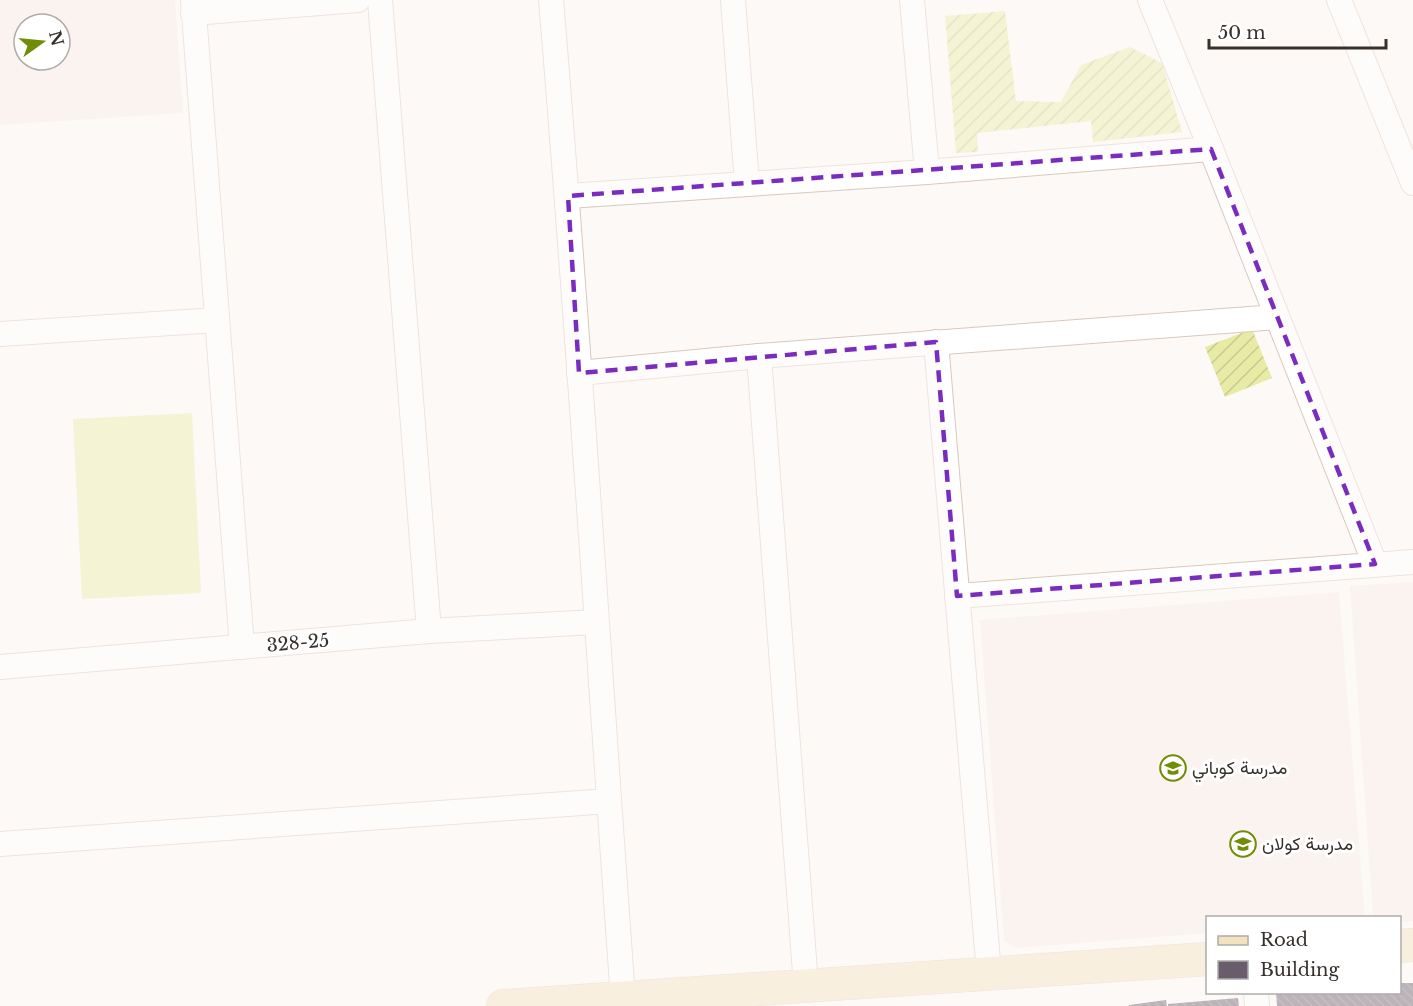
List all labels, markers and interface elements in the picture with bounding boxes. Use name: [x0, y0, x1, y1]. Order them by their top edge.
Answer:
north arrow: [12, 12, 72, 72]
scale bar: [1209, 12, 1386, 50]
text: 50 m: [1218, 22, 1266, 44]
text: N: [45, 28, 68, 48]
street label: 328-25: [266, 629, 330, 657]
school or university icon: مدرسة كوباني: [1158, 753, 1188, 783]
place label: مدرسة كوباني: [1192, 757, 1287, 783]
school or university icon: مدرسة كولان: [1228, 829, 1258, 859]
place label: مدرسة كولان: [1262, 833, 1353, 855]
legend: [1206, 916, 1401, 994]
text: Road: [1260, 929, 1308, 951]
text: Building: [1260, 959, 1339, 981]

